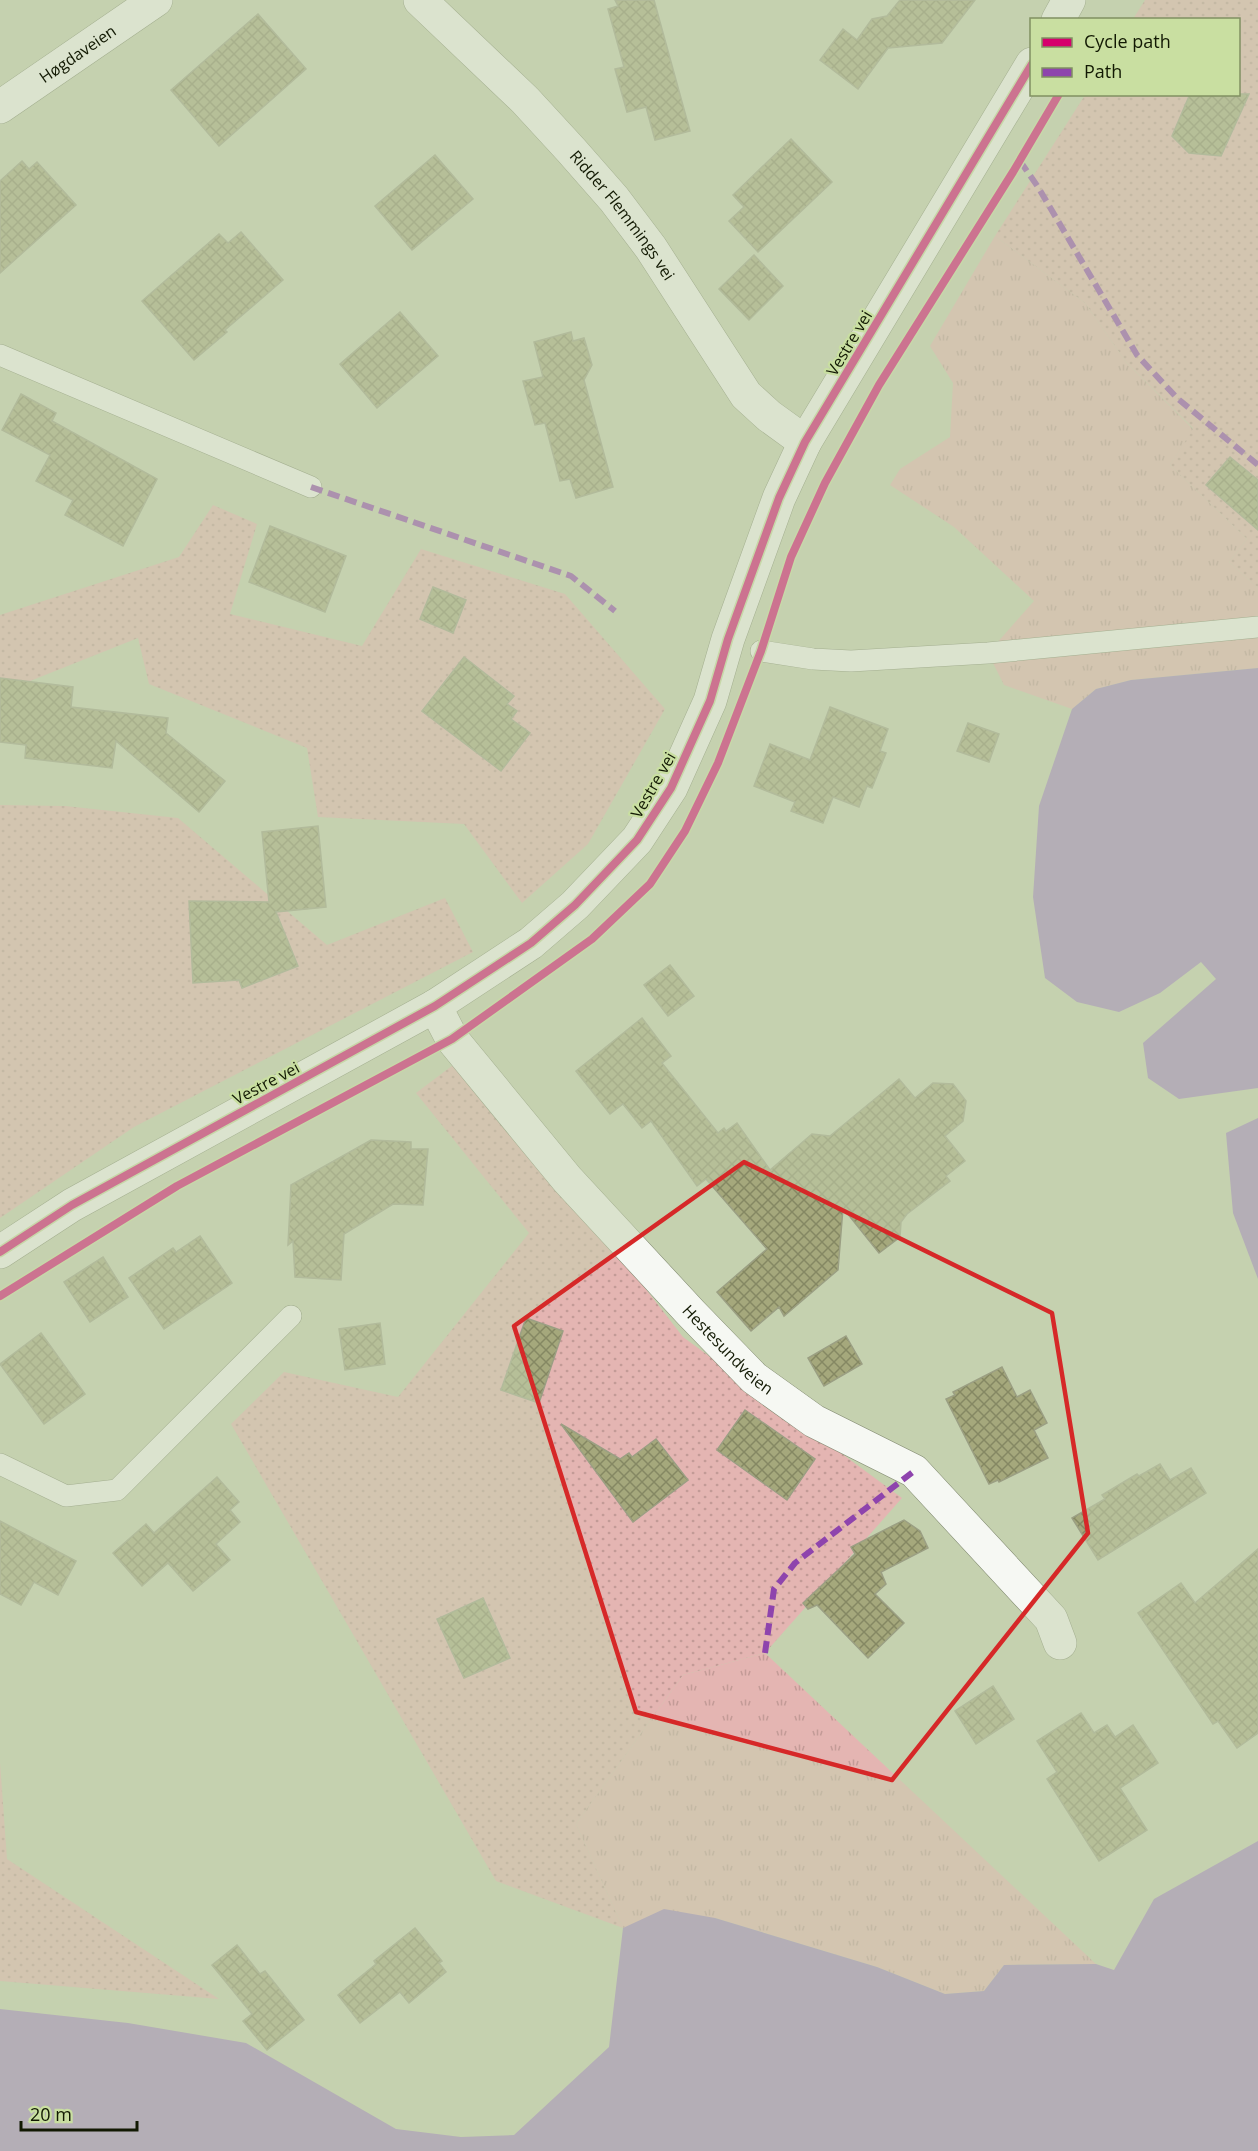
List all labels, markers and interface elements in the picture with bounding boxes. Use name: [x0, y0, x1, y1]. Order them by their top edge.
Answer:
legend: [1030, 18, 1240, 96]
street label: Høgdaveien: [35, 20, 120, 88]
text: Cycle path: [1084, 29, 1171, 53]
text: Path: [1084, 59, 1122, 83]
street label: Ridder Flemmings vei: [565, 145, 680, 284]
street label: Vestre vei: [821, 306, 877, 380]
street label: Vestre vei: [625, 748, 681, 822]
street label: Vestre vei: [229, 1056, 303, 1110]
street label: Hestesundveien: [678, 1300, 778, 1400]
scale bar: [21, 2094, 136, 2132]
text: 20 m: [30, 2102, 72, 2126]

